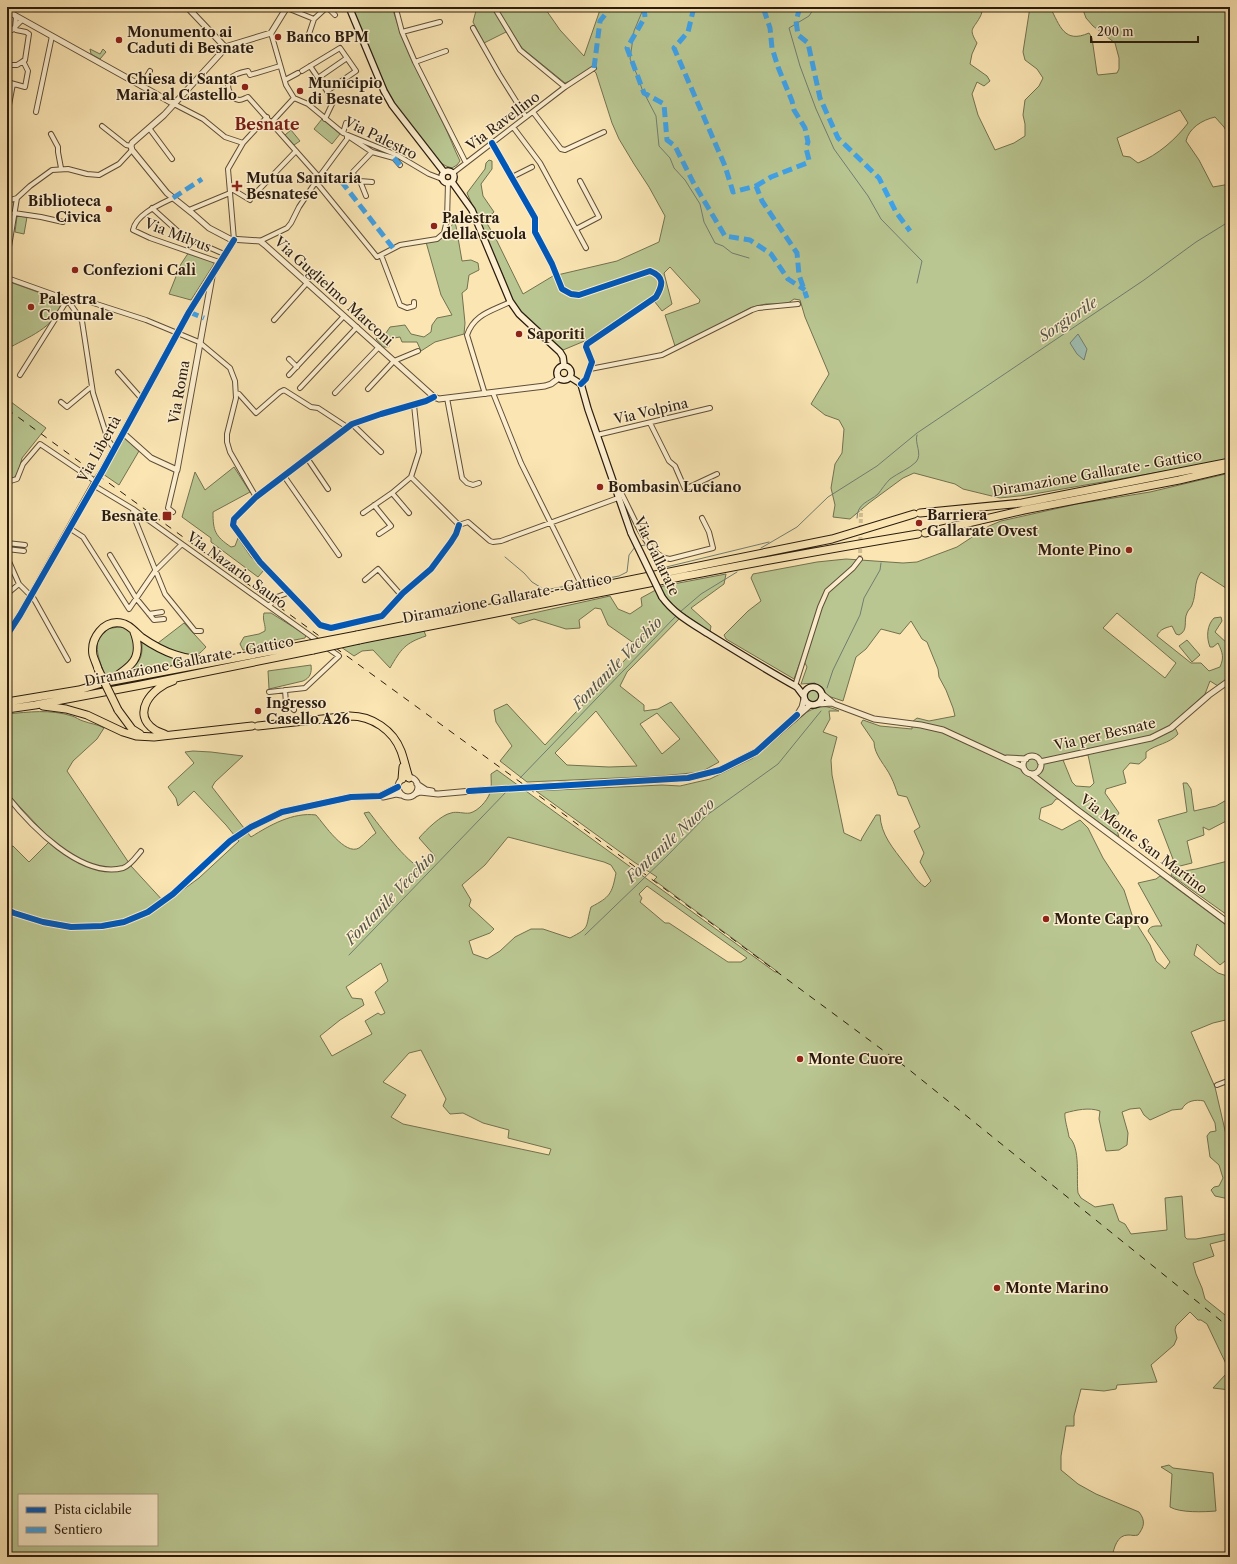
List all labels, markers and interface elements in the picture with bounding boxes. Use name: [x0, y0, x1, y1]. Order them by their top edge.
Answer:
scale bar: [1091, 18, 1198, 44]
place label: Monumento ai Caduti di Besnate: [127, 23, 254, 57]
text: 200 m: [1097, 24, 1134, 39]
place label: Banco BPM: [286, 28, 369, 46]
marker: Banco BPM: [273, 32, 283, 42]
marker: Monumento ai Caduti di Besnate: [114, 35, 124, 45]
place label: Chiesa di Santa Maria al Castello: [116, 70, 238, 104]
place label: Municipio di Besnate: [308, 74, 383, 108]
marker: Chiesa di Santa Maria al Castello: [240, 82, 250, 92]
marker: Municipio di Besnate: [295, 86, 305, 96]
street label: Via Ravellino: [462, 87, 543, 155]
street label: Via Palestro: [341, 112, 420, 163]
district label: Besnate: [234, 114, 300, 134]
place label: Mutua Sanitaria Besnatese: [246, 169, 362, 203]
marker: Mutua Sanitaria Besnatese: [231, 180, 243, 192]
place label: Biblioteca Civica: [28, 192, 102, 226]
marker: Biblioteca Civica: [104, 204, 114, 214]
place label: Palestra della scuola: [442, 209, 527, 243]
street label: Via Milyus: [141, 214, 214, 256]
marker: Palestra della scuola: [429, 221, 439, 231]
street label: Via Guglielmo Marconi: [270, 232, 397, 349]
place label: Confezioni Calì: [83, 261, 196, 279]
marker: Confezioni Calì: [70, 265, 80, 275]
place label: Palestra Comunale: [39, 290, 113, 324]
water label: Sorgiorile: [1034, 292, 1102, 346]
marker: Palestra Comunale: [26, 302, 36, 312]
place label: Saporiti: [527, 325, 585, 343]
marker: Saporiti: [514, 329, 524, 339]
street label: Via Roma: [164, 358, 194, 426]
street label: Via Volpina: [611, 394, 690, 428]
street label: Via Libertà: [73, 412, 125, 486]
street label: Diramazione Gallarate - Gattico: [991, 446, 1203, 500]
place label: Bombasin Luciano: [608, 478, 741, 496]
marker: Bombasin Luciano: [595, 482, 605, 492]
place label: Barriera Gallarate Ovest: [927, 506, 1038, 540]
place label: Besnate: [101, 507, 158, 525]
marker: Besnate: [161, 510, 173, 522]
street label: Via Gallarate: [630, 513, 684, 599]
marker: Barriera Gallarate Ovest: [914, 518, 924, 528]
street label: Via Nazario Sauro: [183, 527, 291, 612]
place label: Monte Pino: [1037, 541, 1121, 559]
marker: Monte Pino: [1124, 545, 1134, 555]
street label: Diramazione Gallarate - Gattico: [401, 569, 613, 627]
water label: Fontanile Vecchio: [567, 613, 666, 714]
street label: Diramazione Gallarate - Gattico: [83, 632, 295, 690]
place label: Ingresso Casello A26: [266, 694, 350, 728]
marker: Ingresso Casello A26: [253, 706, 263, 716]
street label: Via per Besnate: [1051, 714, 1158, 755]
street label: Via Monte San Martino: [1076, 790, 1211, 898]
water label: Fontanile Nuovo: [621, 794, 719, 887]
water label: Fontanile Vecchio: [340, 848, 439, 949]
place label: Monte Capro: [1054, 910, 1149, 928]
marker: Monte Capro: [1041, 914, 1051, 924]
place label: Monte Cuore: [808, 1050, 903, 1068]
marker: Monte Cuore: [795, 1054, 805, 1064]
place label: Monte Marino: [1005, 1279, 1109, 1297]
marker: Monte Marino: [992, 1283, 1002, 1293]
legend: [18, 1494, 158, 1546]
text: Pista ciclabile: [54, 1502, 132, 1517]
text: Sentiero: [54, 1522, 102, 1537]

